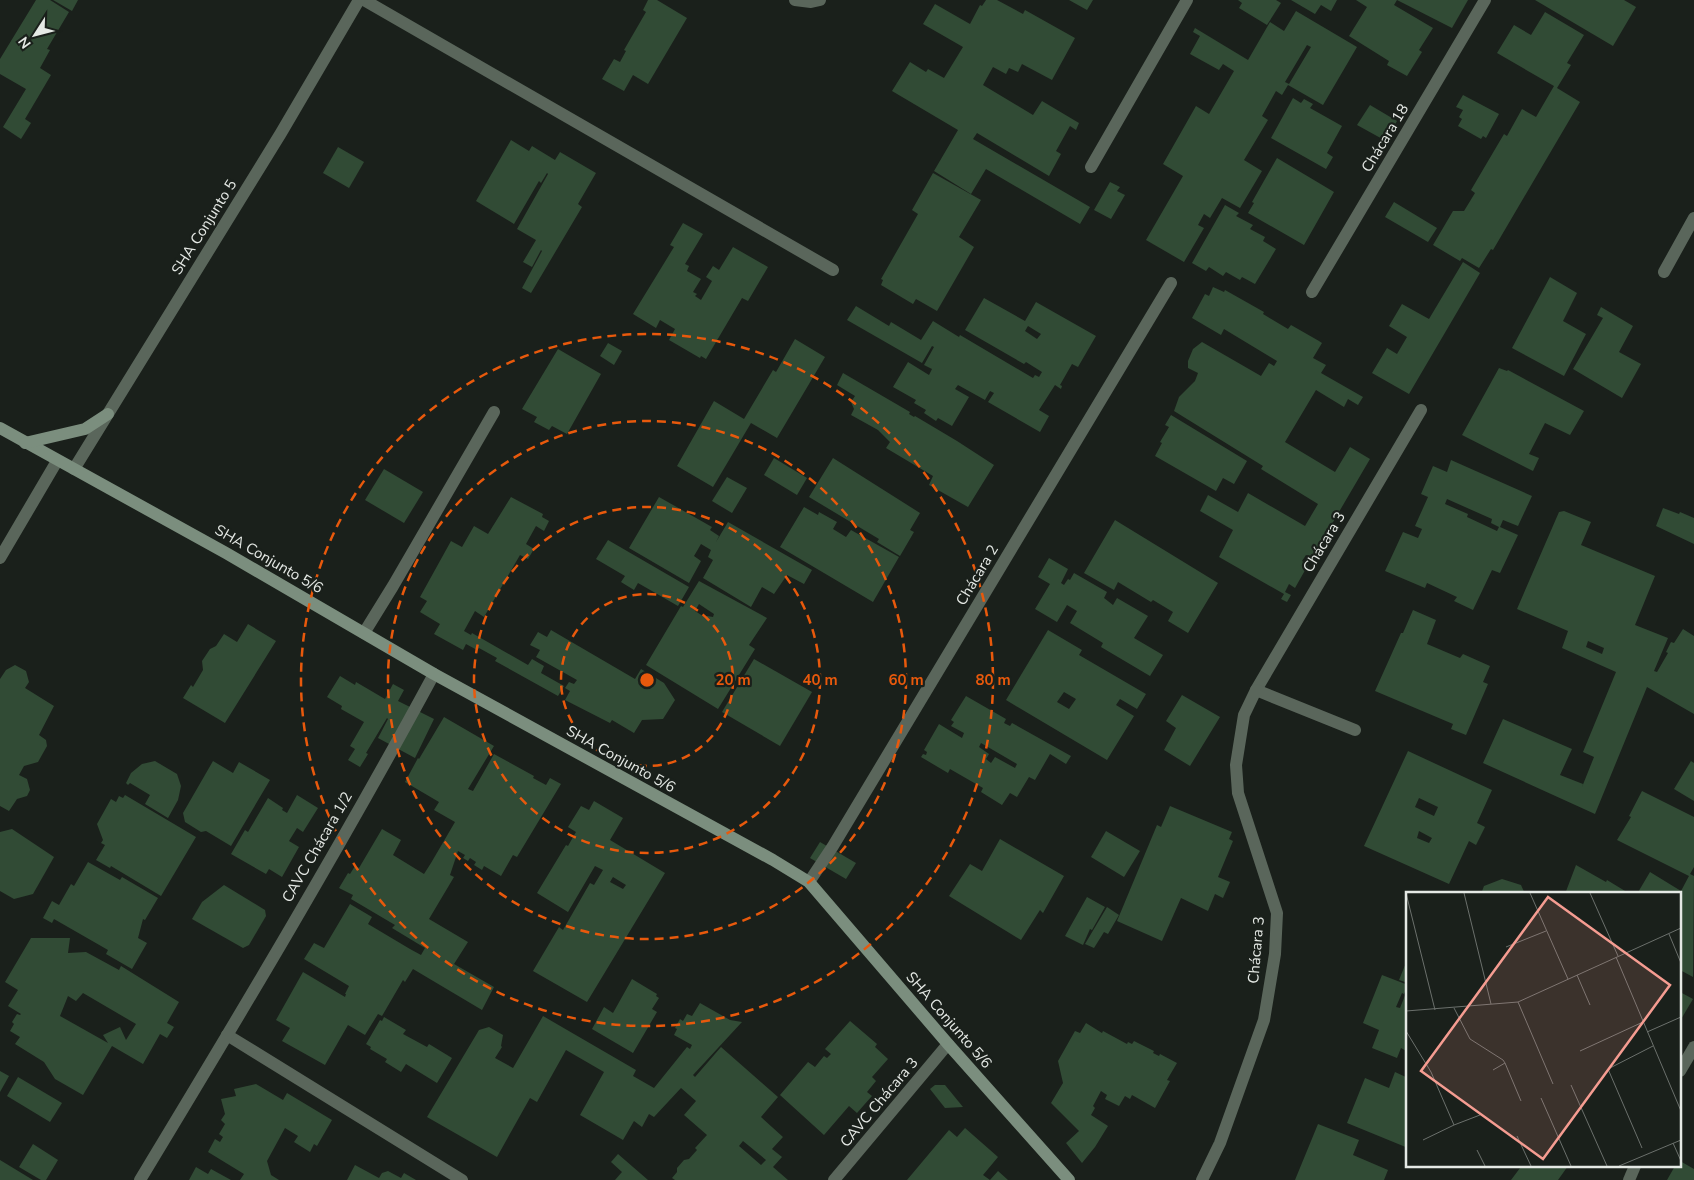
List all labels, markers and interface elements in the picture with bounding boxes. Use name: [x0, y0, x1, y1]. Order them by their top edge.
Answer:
north arrow: [10, 10, 60, 60]
text: N: [14, 33, 36, 52]
street label: Chácara 18: [1357, 100, 1413, 176]
street label: SHA Conjunto 5: [167, 176, 241, 278]
street label: Chácara 3: [1298, 508, 1350, 576]
street label: SHA Conjunto 5/6: [211, 520, 327, 598]
street label: Chácara 2: [951, 541, 1003, 609]
text: 20 m: [715, 670, 751, 690]
text: 40 m: [802, 670, 838, 690]
text: 60 m: [888, 670, 924, 690]
text: 80 m: [975, 670, 1011, 690]
centre of rings: [638, 671, 656, 689]
street label: SHA Conjunto 5/6: [563, 721, 679, 797]
street label: CAVC Chácara 1/2: [277, 788, 357, 906]
inset map: [1406, 892, 1682, 1168]
street label: Chácara 3: [1243, 916, 1269, 984]
street label: SHA Conjunto 5/6: [901, 967, 997, 1073]
street label: CAVC Chácara 3: [836, 1053, 922, 1151]

